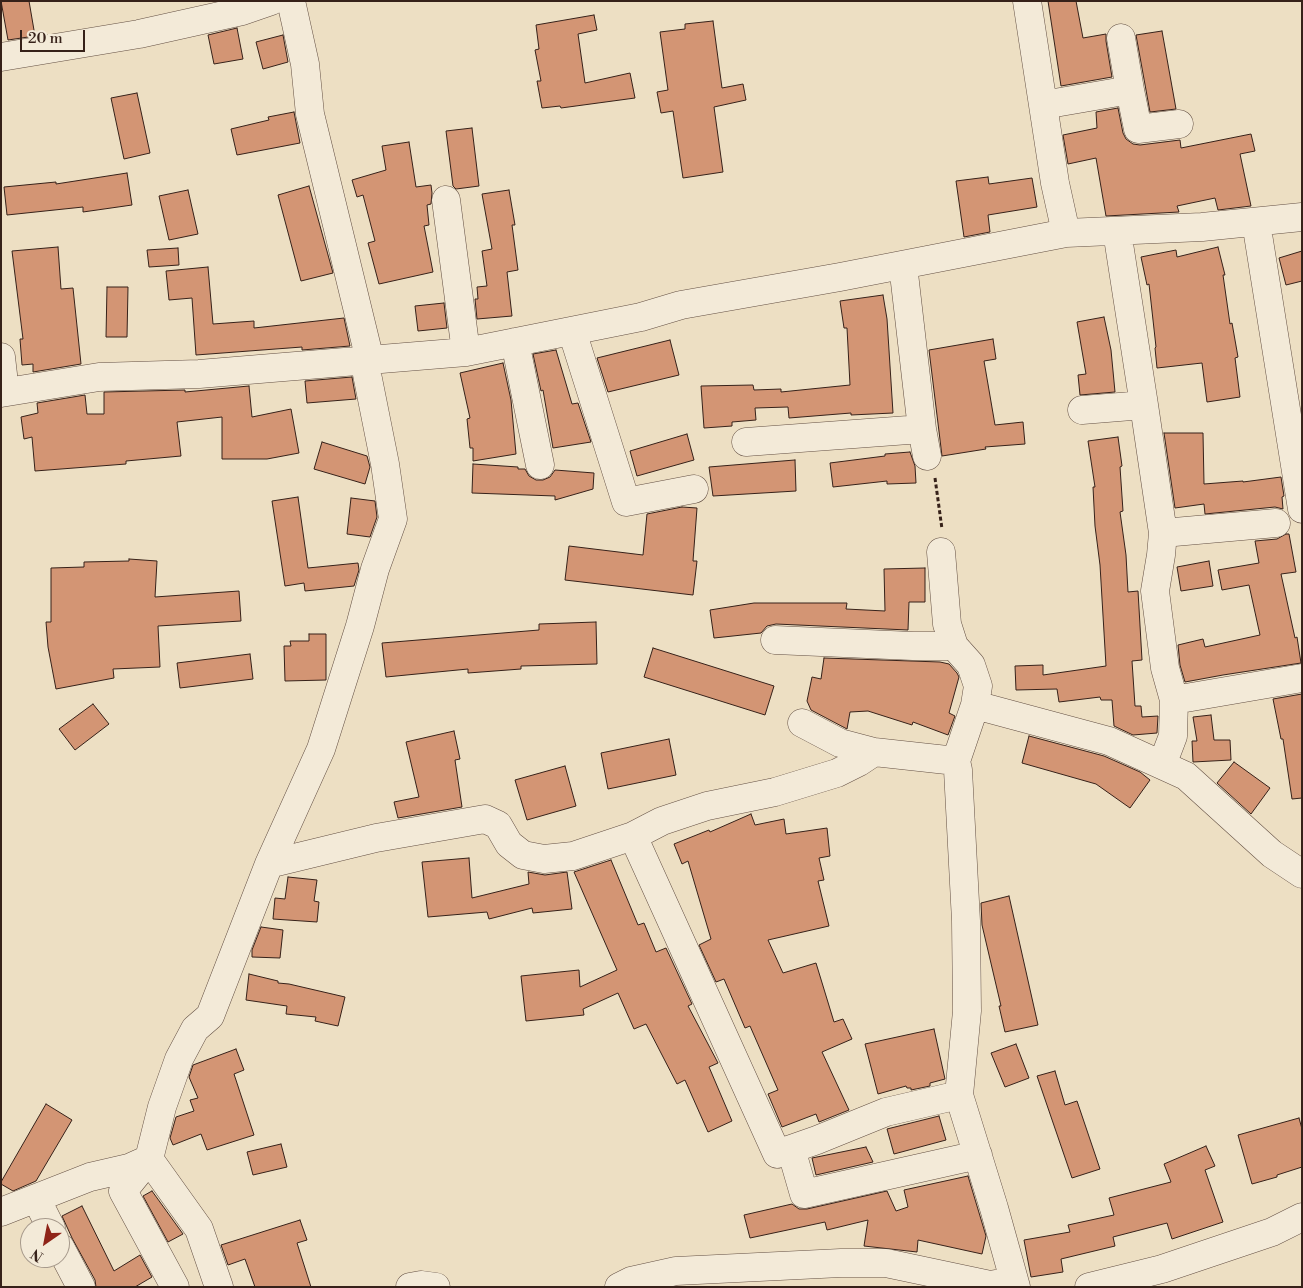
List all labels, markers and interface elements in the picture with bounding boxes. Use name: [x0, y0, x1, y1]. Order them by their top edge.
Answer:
scale bar: [22, 20, 88, 52]
text: 20 m: [28, 29, 63, 48]
north arrow: [20, 1218, 70, 1268]
text: N: [28, 1244, 47, 1265]

